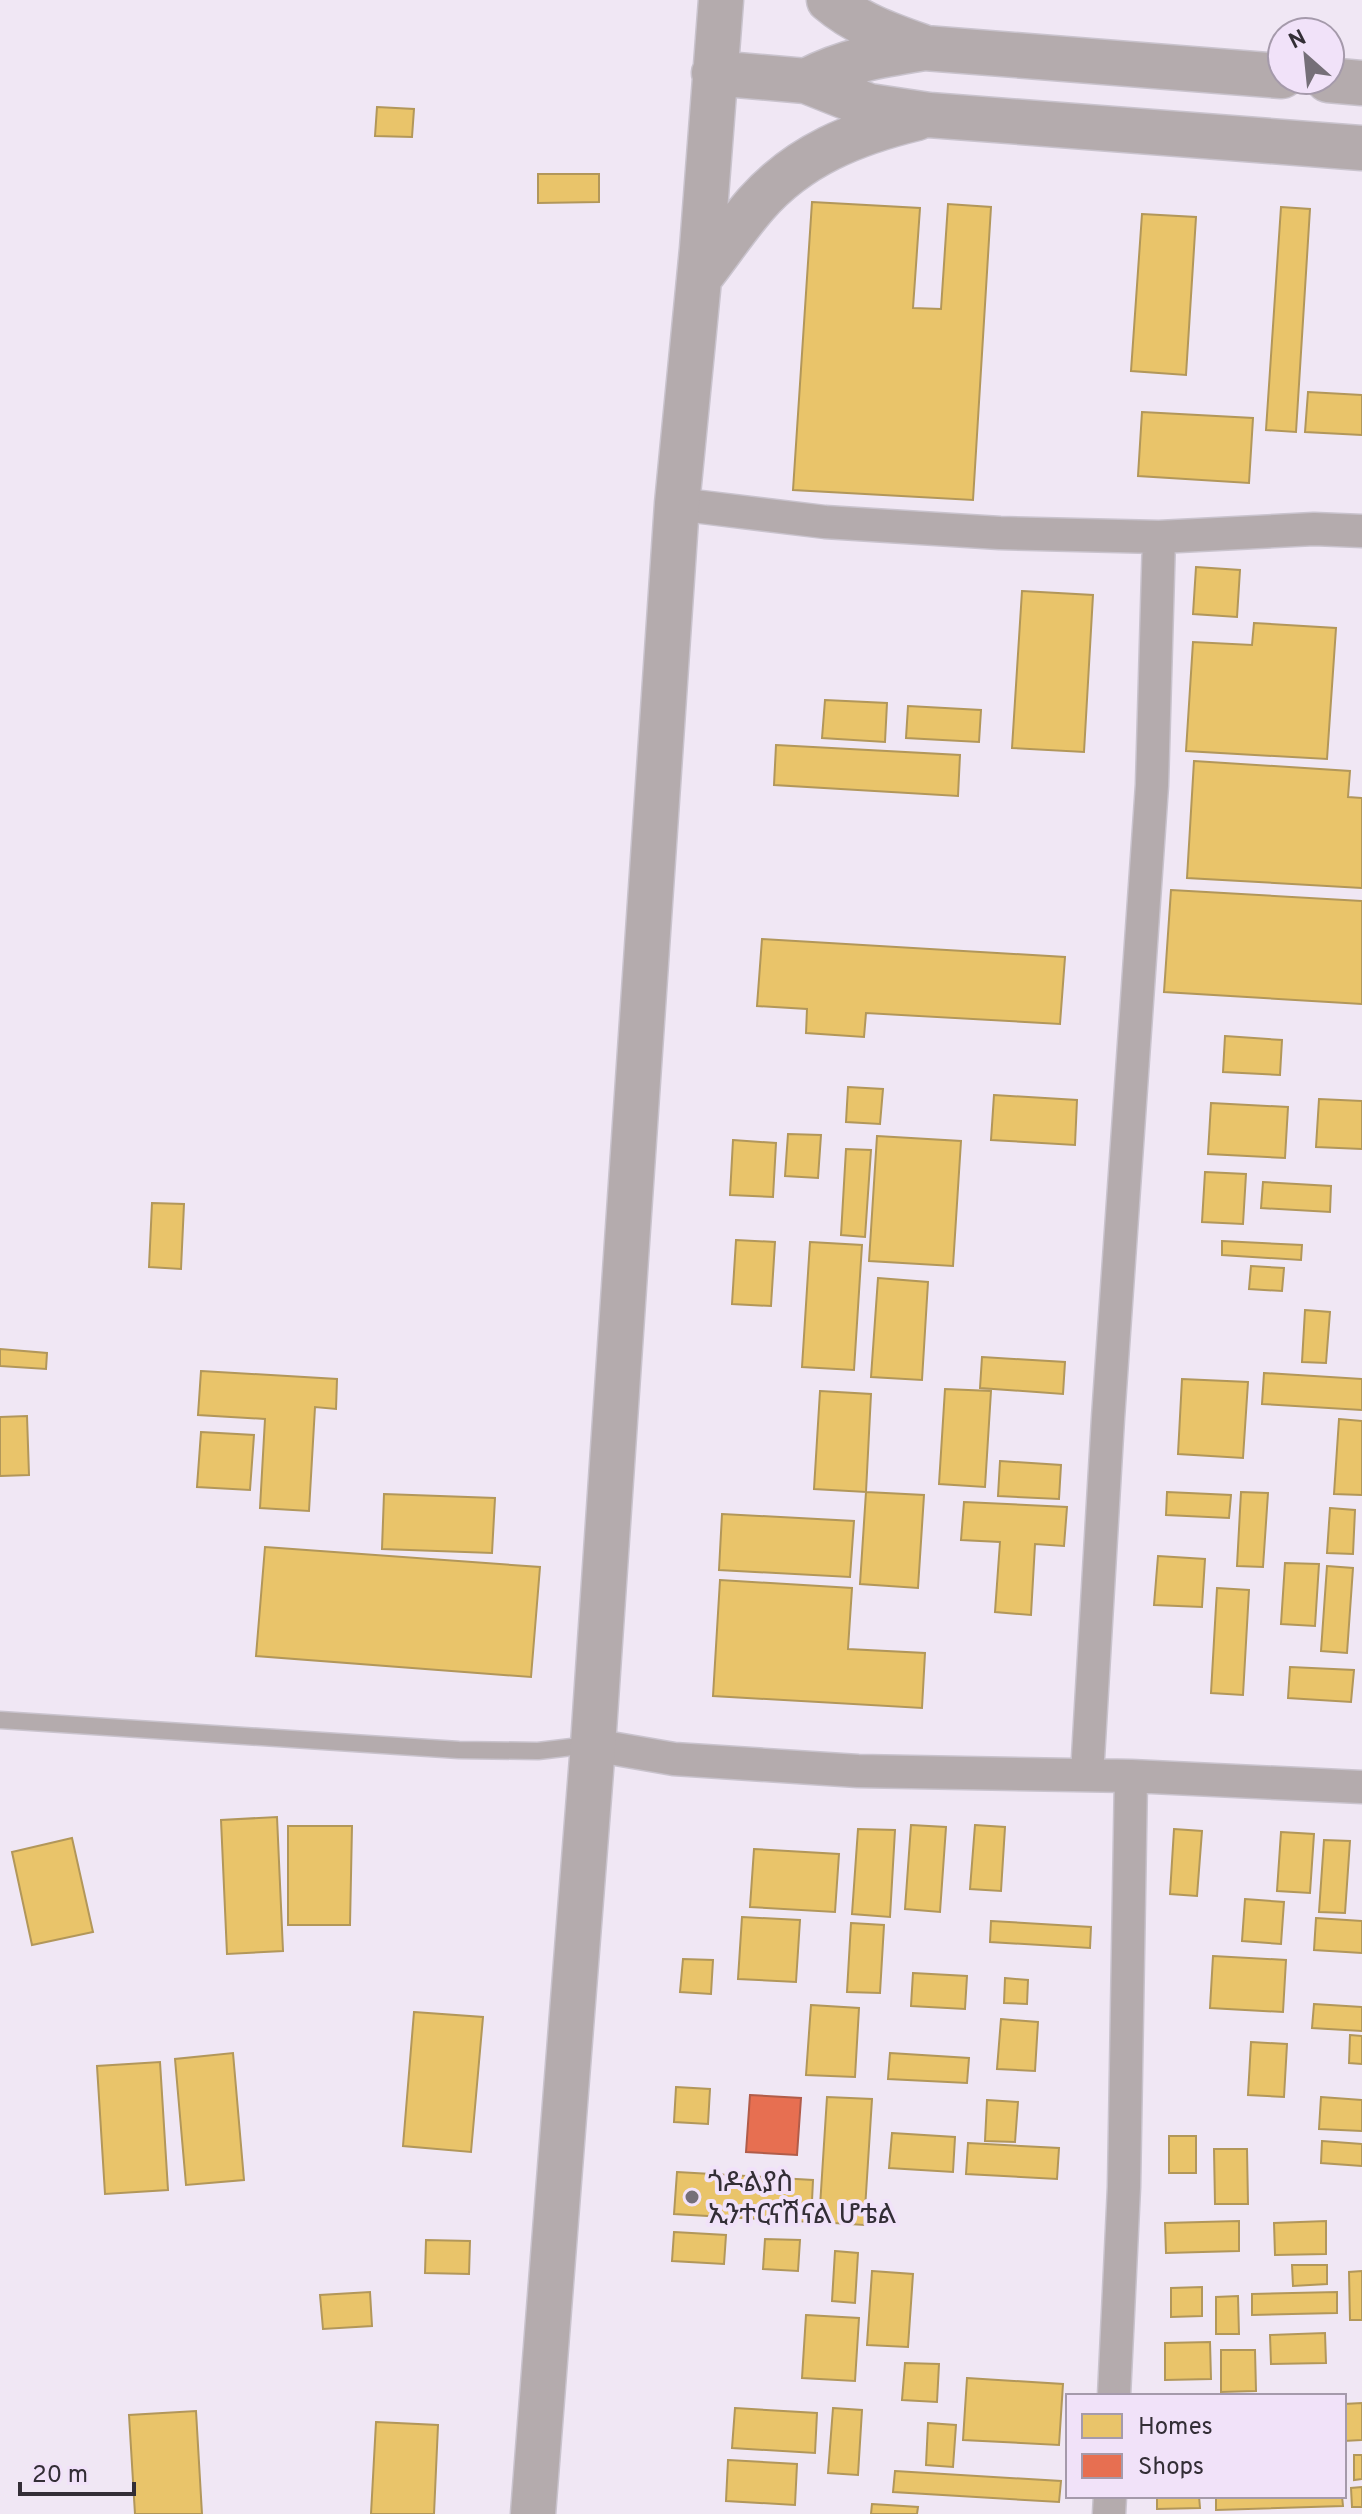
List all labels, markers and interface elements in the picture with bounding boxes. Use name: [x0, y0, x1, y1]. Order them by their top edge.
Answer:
north arrow: [1266, 16, 1346, 96]
text: N: [1285, 25, 1311, 56]
place label: ጎዶልያስ ኢንተርናሽናል ሆቴል: [708, 2166, 897, 2234]
marker: ጎዶልያስ ኢንተርናሽናል ሆቴል: [683, 2188, 701, 2206]
legend: [1066, 2394, 1346, 2498]
text: Homes: [1138, 2413, 1213, 2443]
scale bar: [20, 2446, 134, 2496]
text: Shops: [1138, 2453, 1204, 2483]
text: 20 m: [32, 2461, 88, 2491]

